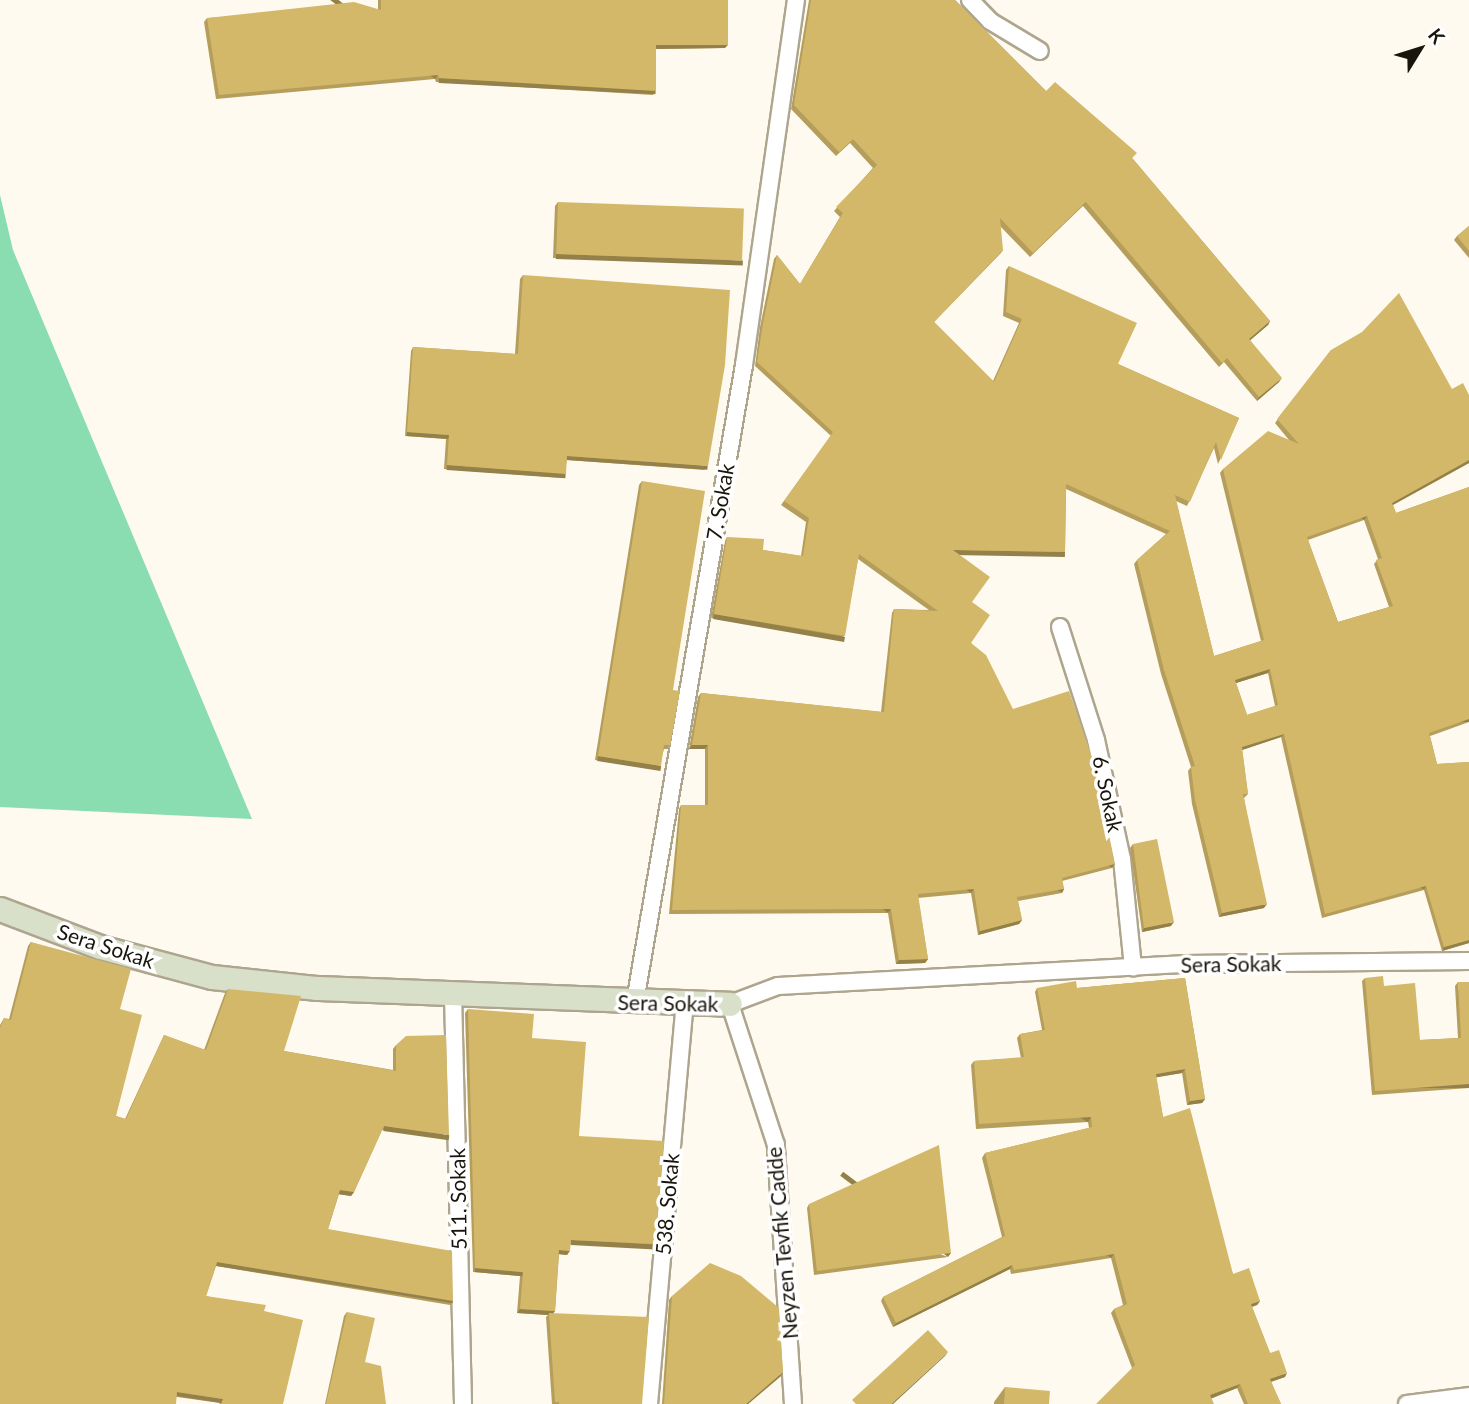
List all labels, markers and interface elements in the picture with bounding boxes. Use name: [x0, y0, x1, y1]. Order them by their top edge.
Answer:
north arrow: [1385, 14, 1455, 84]
text: K: [1424, 24, 1450, 48]
street label: 7. Sokak: [701, 462, 739, 542]
street label: 6. Sokak: [1088, 753, 1128, 835]
street label: Sera Sokak: [54, 918, 158, 974]
street label: Sera Sokak: [1180, 951, 1282, 977]
street label: Sera Sokak: [617, 990, 719, 1016]
street label: Neyzen Tevfik Cadde: [761, 1146, 803, 1340]
street label: 511. Sokak: [445, 1148, 471, 1250]
street label: 538. Sokak: [650, 1152, 684, 1256]

